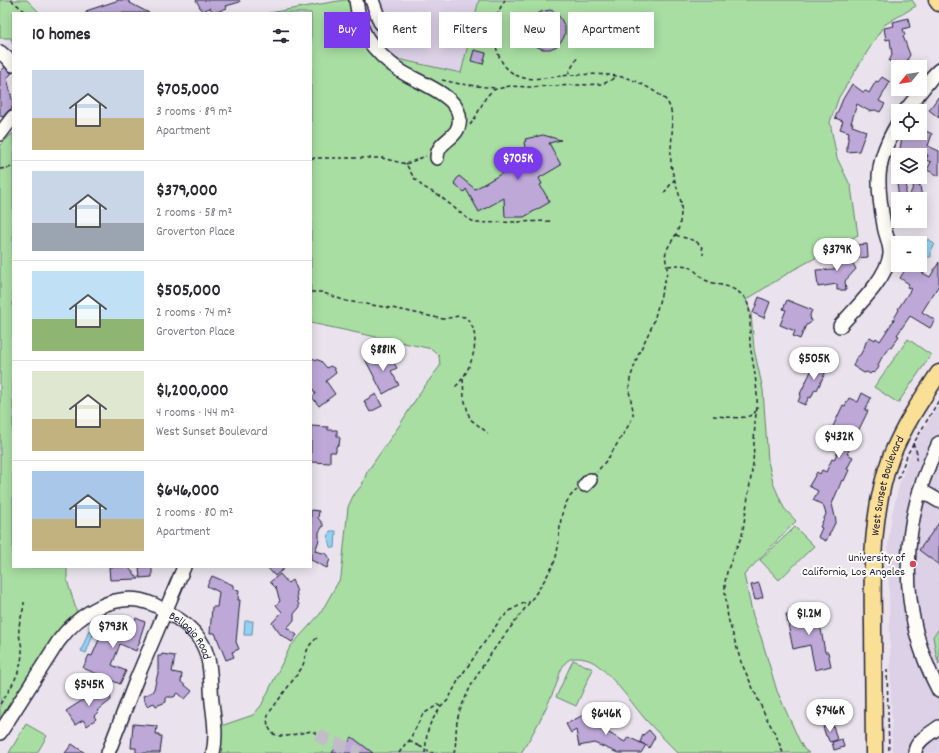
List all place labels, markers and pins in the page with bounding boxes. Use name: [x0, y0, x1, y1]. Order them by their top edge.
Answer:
pin: $705K: [490, 147, 546, 181]
pin: $379K: [809, 238, 865, 272]
pin: $881K: [355, 338, 411, 372]
pin: $505K: [786, 347, 842, 381]
pin: $432K: [811, 425, 867, 459]
place label: University of California, Los Angeles: [802, 550, 906, 581]
marker: University of California, Los Angeles: [908, 559, 918, 569]
pin: $1.2M: [781, 602, 837, 636]
pin: $793K: [85, 615, 141, 649]
pin: $545K: [61, 673, 117, 707]
pin: $746K: [802, 699, 858, 733]
pin: $646K: [578, 702, 634, 736]

